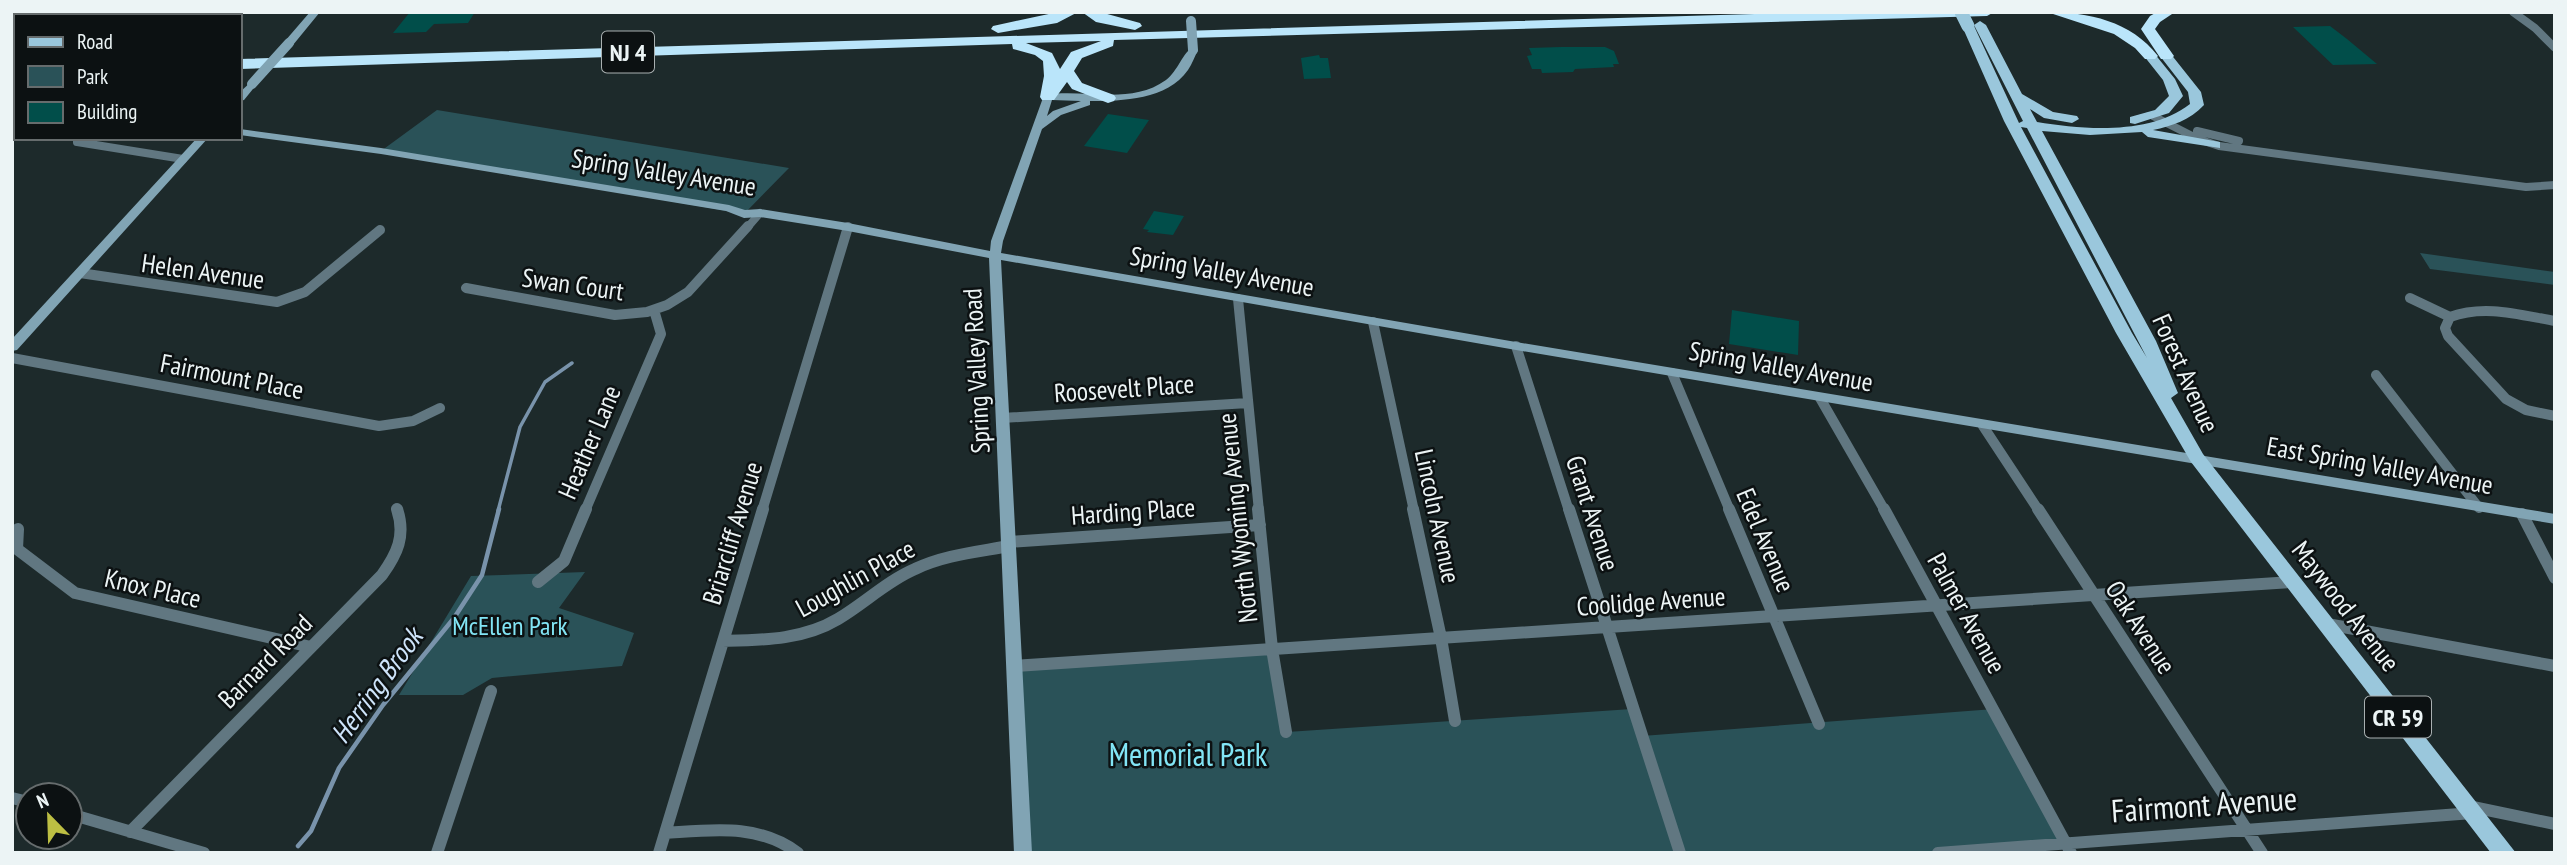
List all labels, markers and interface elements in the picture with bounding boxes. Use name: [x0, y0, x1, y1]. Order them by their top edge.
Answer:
legend: [14, 14, 242, 140]
text: Road: [77, 28, 113, 55]
road number: NJ 4: [602, 32, 654, 72]
text: Park: [77, 63, 108, 90]
text: Building: [77, 98, 137, 125]
street label: Spring Valley Avenue: [570, 141, 758, 203]
street label: Spring Valley Avenue: [1127, 239, 1317, 303]
street label: Helen Avenue: [140, 246, 266, 296]
street label: Swan Court: [520, 261, 626, 307]
street label: Spring Valley Road: [955, 288, 997, 454]
street label: Forest Avenue: [2145, 309, 2227, 437]
street label: Spring Valley Avenue: [1686, 334, 1876, 398]
street label: Fairmount Place: [158, 346, 306, 406]
street label: Roosevelt Place: [1053, 367, 1195, 409]
street label: Heather Lane: [550, 380, 628, 504]
street label: North Wyoming Avenue: [1210, 412, 1264, 624]
street label: East Spring Valley Avenue: [2264, 429, 2496, 501]
street label: Lincoln Avenue: [1408, 446, 1468, 586]
street label: Grant Avenue: [1559, 451, 1627, 575]
street label: Briarcliff Avenue: [695, 458, 769, 608]
street label: Edel Avenue: [1729, 483, 1803, 597]
street label: Harding Place: [1070, 490, 1196, 532]
street label: Loughlin Place: [790, 532, 920, 624]
street label: Maywood Avenue: [2285, 534, 2407, 678]
street label: Palmer Avenue: [1920, 547, 2014, 679]
street label: Knox Place: [102, 561, 204, 615]
street label: Oak Avenue: [2099, 574, 2183, 680]
street label: Coolidge Avenue: [1575, 579, 1727, 623]
street label: Barnard Road: [211, 607, 319, 715]
park label: McEllen Park: [452, 609, 568, 642]
water label: Herring Brook: [322, 617, 432, 750]
road number: CR 59: [2365, 696, 2431, 738]
park label: Memorial Park: [1109, 733, 1268, 775]
street label: Fairmont Avenue: [2110, 777, 2298, 831]
north arrow: [14, 781, 84, 851]
text: N: [33, 787, 52, 813]

